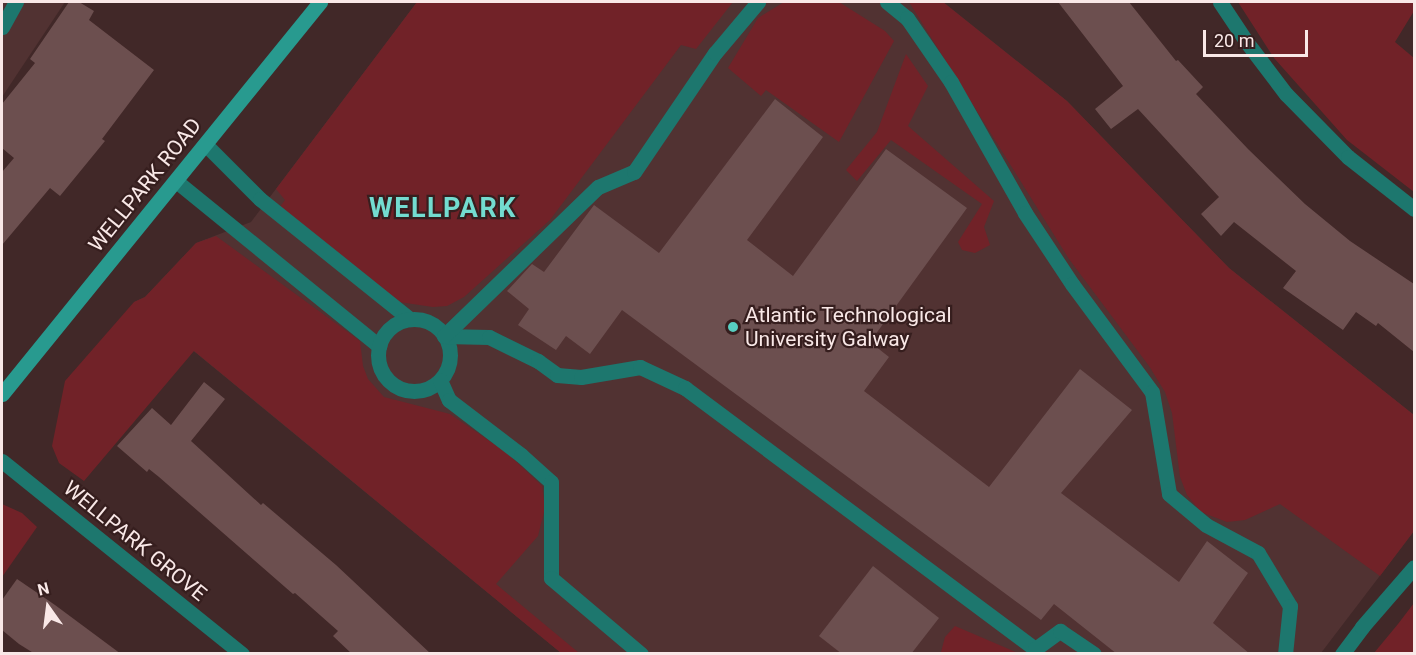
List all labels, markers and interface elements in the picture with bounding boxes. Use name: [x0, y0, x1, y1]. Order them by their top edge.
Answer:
scale bar: [1206, 18, 1311, 56]
text: 20 m: [1214, 30, 1254, 51]
street label: WELLPARK ROAD: [83, 113, 207, 257]
district label: WELLPARK: [369, 193, 517, 225]
place label: Atlantic Technological University Galway: [745, 302, 952, 352]
marker: Atlantic Technological University Galway: [726, 320, 740, 334]
street label: WELLPARK GROVE: [58, 476, 212, 606]
north arrow: [18, 577, 78, 637]
text: N: [36, 578, 51, 600]

